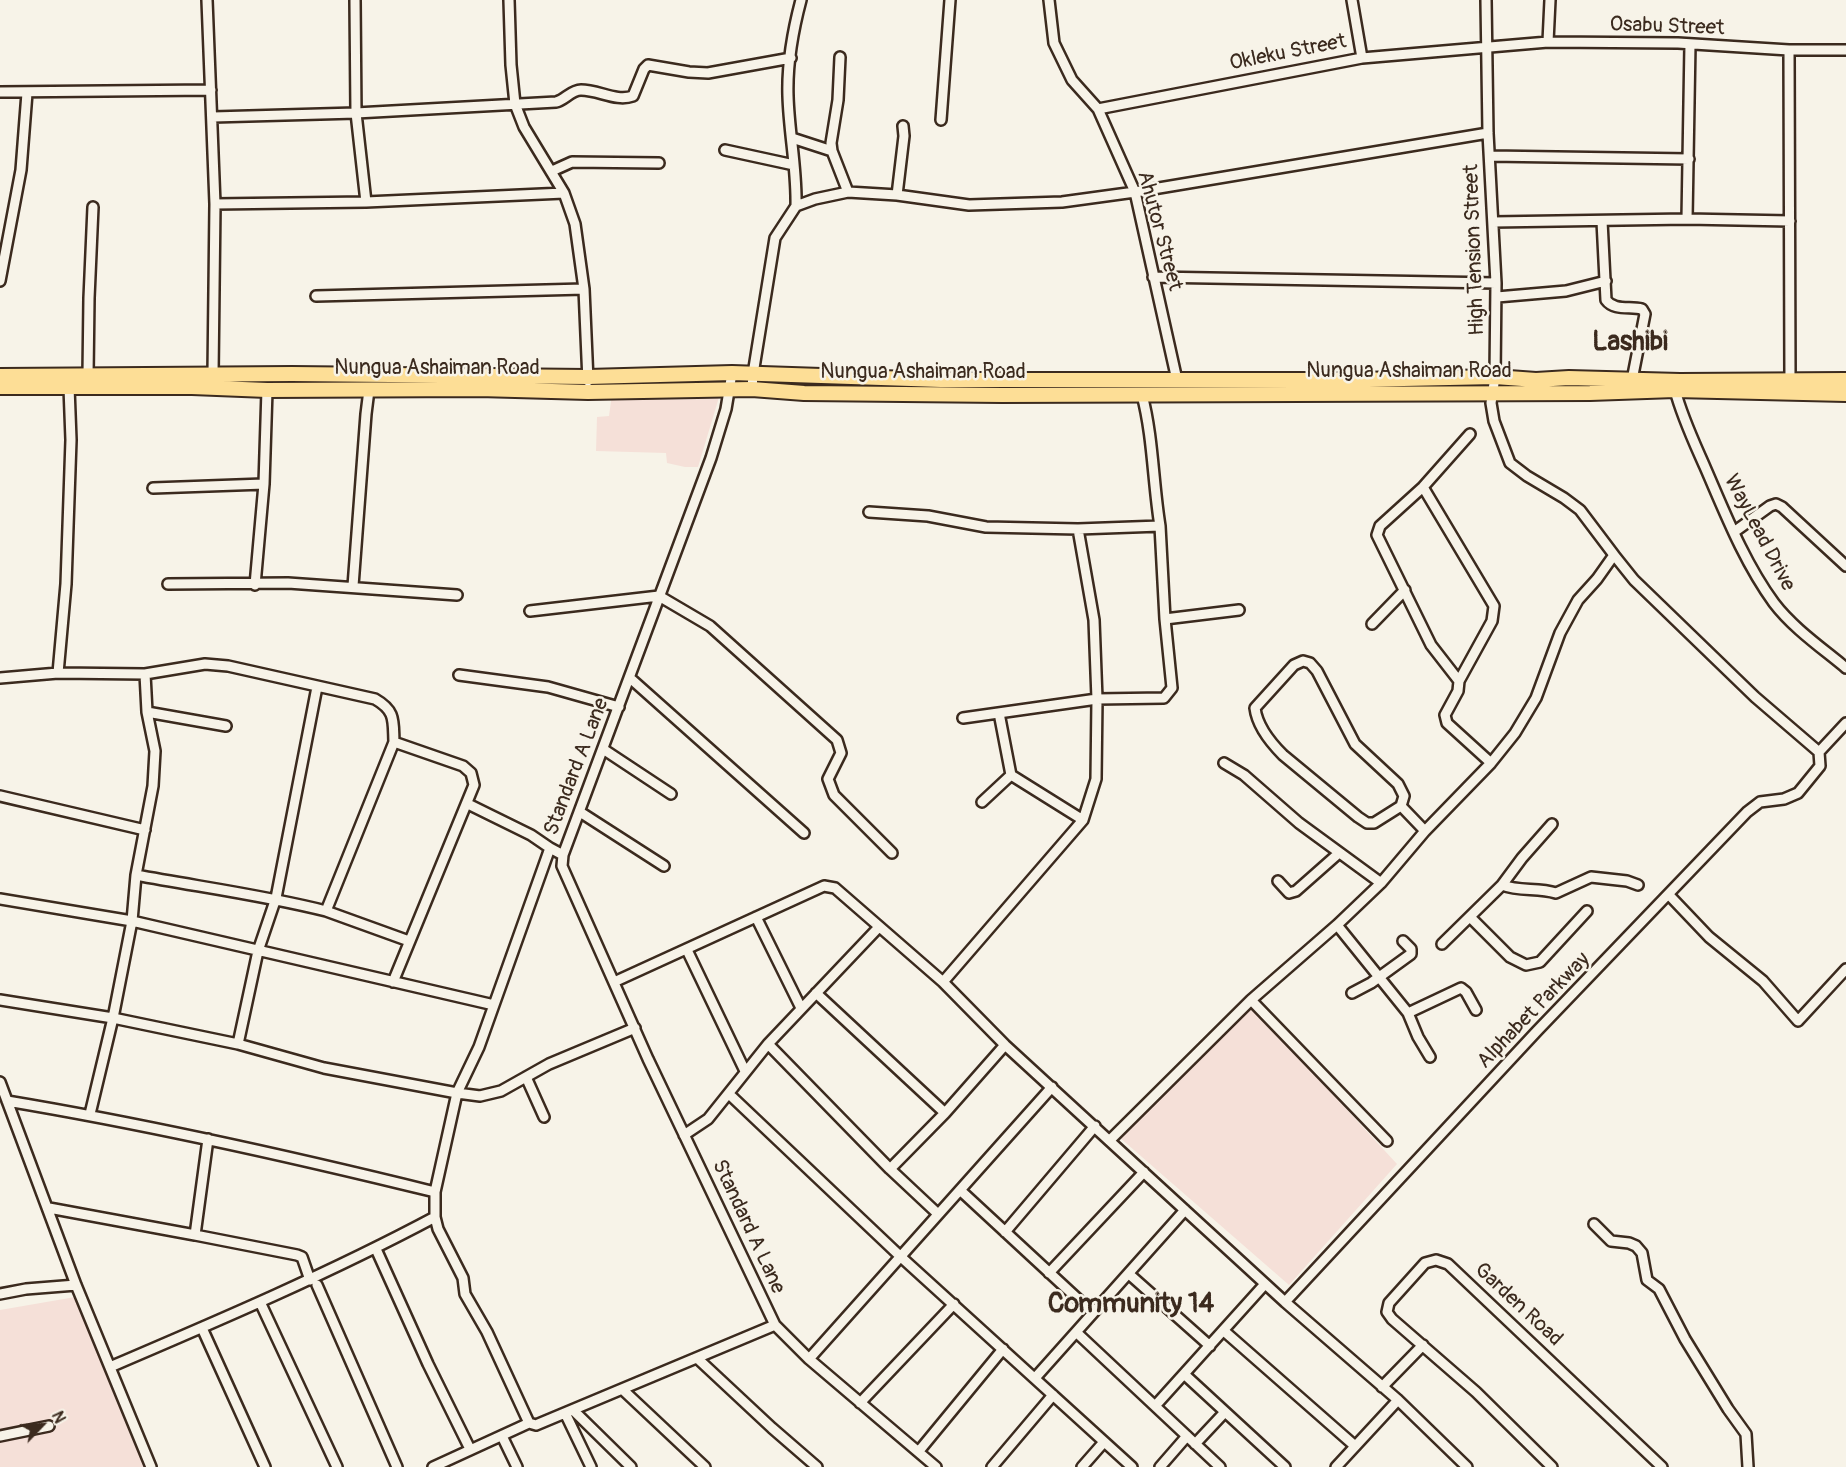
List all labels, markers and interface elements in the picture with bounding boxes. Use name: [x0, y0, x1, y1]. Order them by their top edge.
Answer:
street label: Osabu Street: [1609, 12, 1725, 42]
street label: Okleku Street: [1228, 29, 1348, 77]
street label: High Tension Street: [1459, 164, 1491, 336]
street label: Ahutor Street: [1131, 168, 1187, 294]
district label: Lashibi: [1592, 327, 1668, 359]
street label: Nungua Ashaiman Road: [334, 356, 540, 382]
street label: Nungua Ashaiman Road: [1306, 359, 1512, 385]
street label: Nungua Ashaiman Road: [820, 360, 1026, 386]
street label: WayLead Drive: [1718, 470, 1800, 596]
street label: Standard A Lane: [539, 695, 615, 839]
street label: Alphabet Parkway: [1472, 948, 1596, 1074]
street label: Standard A Lane: [706, 1156, 790, 1298]
street label: Garden Road: [1469, 1258, 1567, 1352]
district label: Community 14: [1048, 1289, 1214, 1321]
north arrow: [12, 1395, 72, 1455]
text: N: [47, 1408, 70, 1427]

